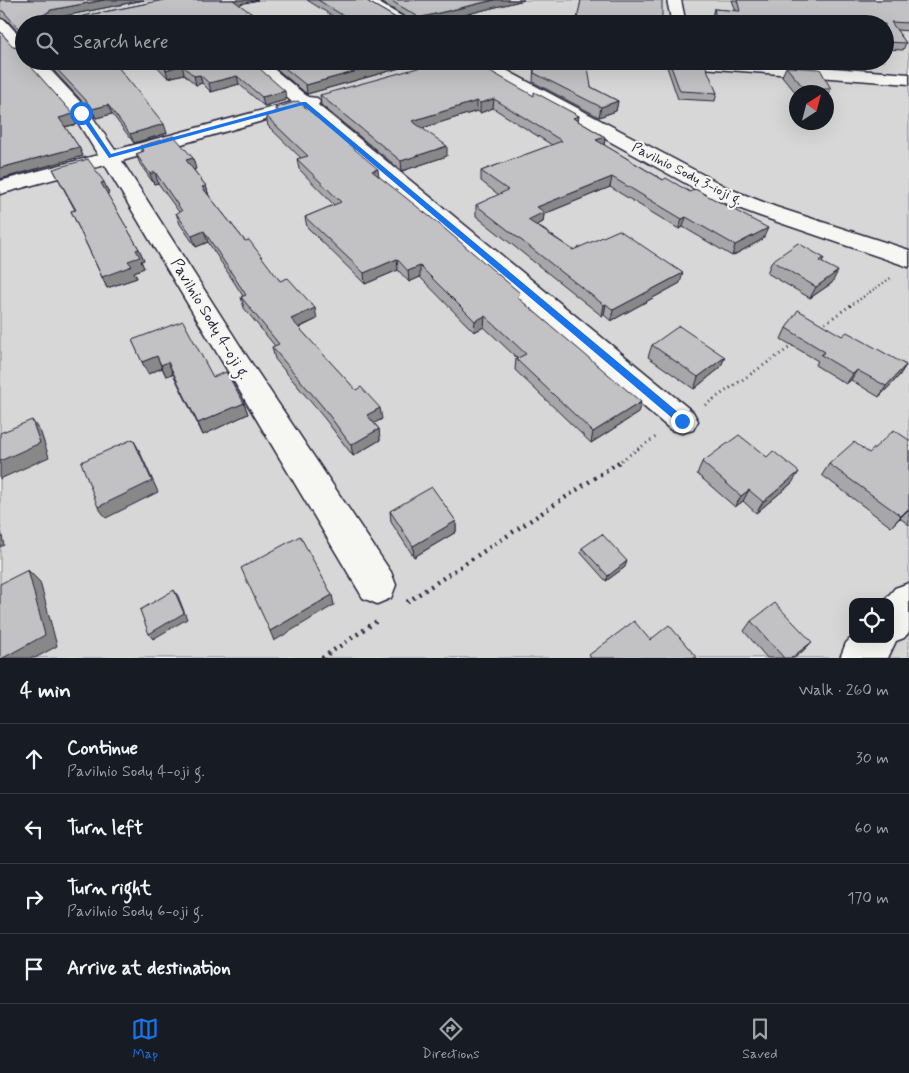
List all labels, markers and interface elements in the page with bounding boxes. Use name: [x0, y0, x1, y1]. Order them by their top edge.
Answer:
search box: [15, 15, 894, 70]
icon: search: [33, 29, 61, 57]
text: Search here: [73, 30, 169, 55]
north arrow: [789, 85, 834, 130]
route start: [70, 102, 93, 125]
street label: Pavilnio Sodų 3-ioji g.: [628, 138, 745, 211]
street label: Pavilnio Sodų 4-oji g.: [165, 255, 254, 384]
route end: [671, 410, 694, 433]
map controls: [849, 598, 894, 643]
button: locate: [849, 598, 894, 643]
text: 4 min: [20, 677, 71, 705]
text: Walk · 260 m: [799, 680, 889, 701]
text: Continue: [67, 736, 138, 761]
icon: ahead: [20, 745, 48, 773]
text: 30 m: [856, 748, 889, 769]
text: Pavilnio Sodų 4-oji g.: [67, 761, 205, 782]
icon: left: [20, 815, 48, 843]
text: Turn left: [67, 816, 143, 841]
text: 60 m: [855, 818, 889, 839]
text: Turn right: [67, 876, 151, 901]
icon: right: [20, 885, 48, 913]
text: 170 m: [847, 888, 889, 909]
text: Pavilnio Sodų 6-oji g.: [67, 901, 204, 922]
icon: arrive: [20, 955, 48, 983]
text: Arrive at destination: [67, 956, 231, 981]
tab: Map: [131, 1015, 159, 1063]
tab: Directions: [422, 1015, 480, 1063]
tab: Saved: [742, 1015, 778, 1063]

